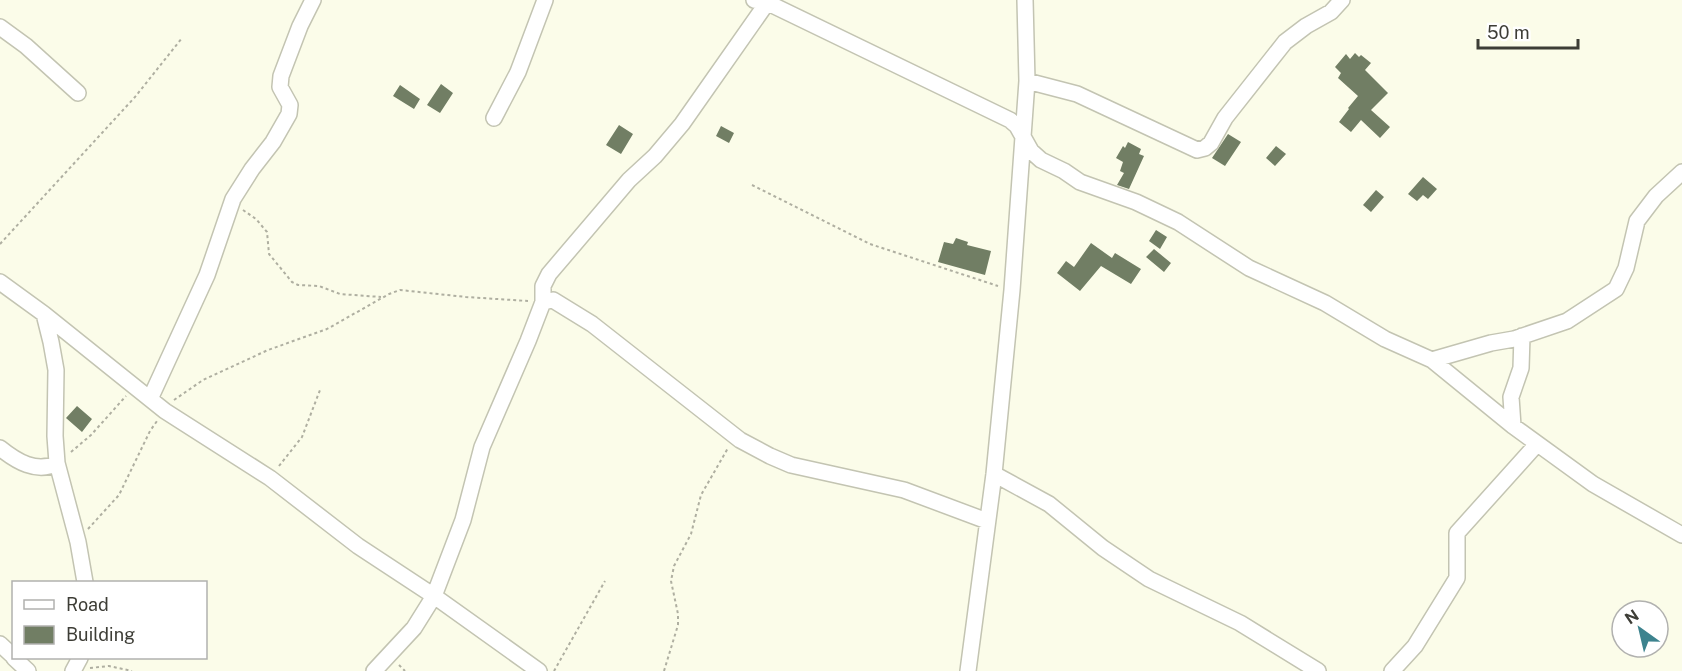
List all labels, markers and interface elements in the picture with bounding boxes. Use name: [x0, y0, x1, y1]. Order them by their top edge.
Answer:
scale bar: [1478, 12, 1578, 50]
text: 50 m: [1487, 22, 1530, 43]
legend: [12, 581, 207, 659]
text: Road: [66, 594, 109, 615]
north arrow: [1610, 599, 1670, 659]
text: N: [1621, 606, 1642, 628]
text: Building: [66, 624, 135, 645]

